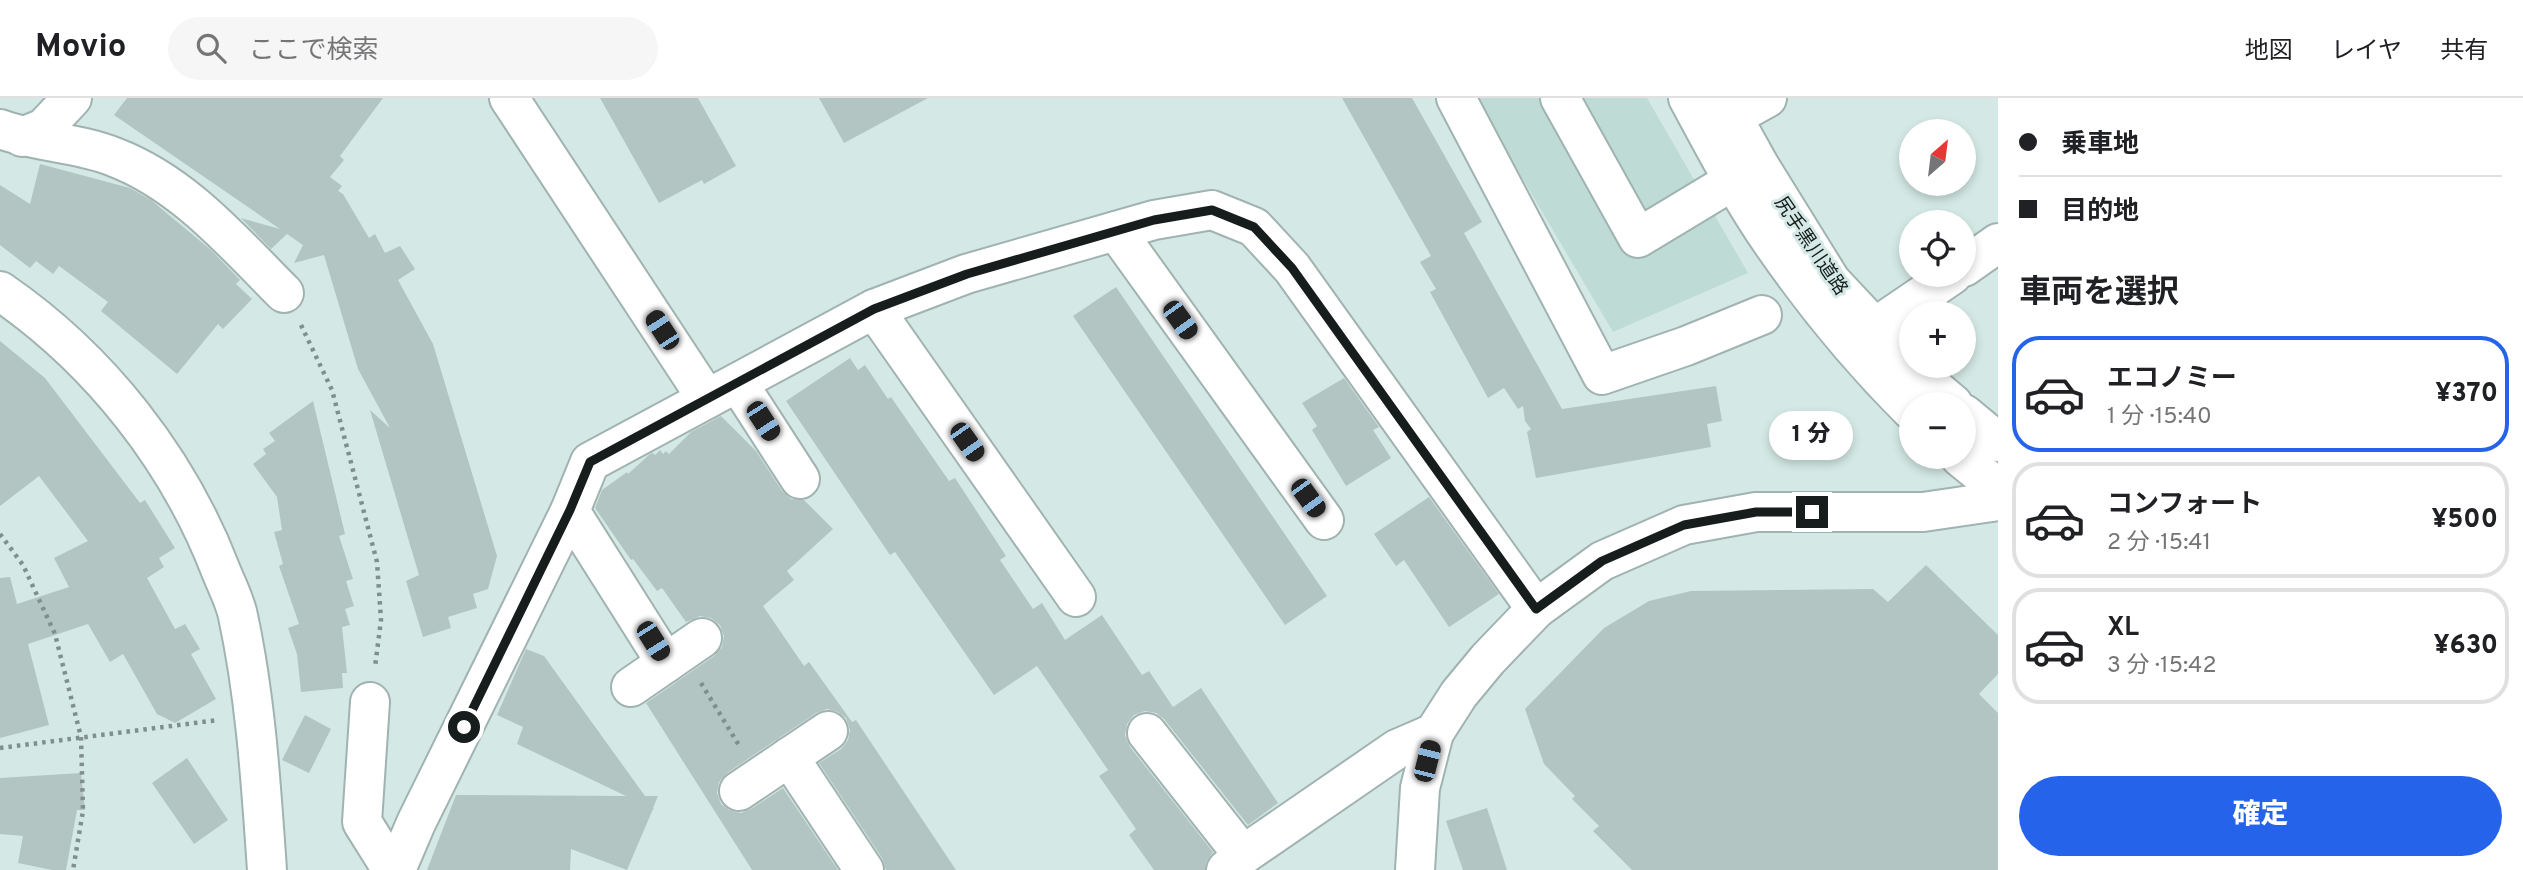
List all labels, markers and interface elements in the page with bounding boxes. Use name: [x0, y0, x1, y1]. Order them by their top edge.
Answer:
search box: [168, 17, 658, 80]
text: Movio: [35, 27, 126, 69]
icon: search: [192, 29, 230, 67]
text: ここで検索: [248, 35, 378, 68]
text: 地図: [2245, 37, 2293, 67]
text: レイヤ: [2331, 37, 2402, 67]
text: 共有: [2440, 37, 2488, 67]
north arrow: [1899, 119, 1976, 196]
map controls: [1899, 119, 1976, 469]
text: 乗車地: [2061, 129, 2139, 162]
street label: 尻手黒川道路: [1769, 192, 1852, 300]
text: 目的地: [2061, 196, 2139, 229]
button: locate: [1899, 210, 1976, 287]
text: 車両を選択: [2019, 274, 2179, 314]
car: [1160, 297, 1201, 343]
button: +: [1899, 301, 1976, 378]
car: [642, 307, 683, 353]
icon: car: [2023, 363, 2086, 426]
text: エコノミー: [2107, 363, 2237, 396]
text: ¥370: [2435, 378, 2498, 411]
button: −: [1899, 392, 1976, 469]
car: [743, 398, 784, 444]
text: 1 分 · 15:40: [2107, 403, 2212, 432]
callout: 1 分: [1770, 410, 1854, 460]
car: [947, 419, 988, 465]
text: 1 分: [1792, 421, 1830, 450]
car: [1288, 475, 1329, 521]
icon: car: [2023, 489, 2086, 552]
text: コンフォート: [2107, 489, 2262, 522]
route end: [1796, 496, 1828, 528]
text: ¥500: [2431, 504, 2498, 537]
text: 2 分 · 15:41: [2107, 529, 2211, 558]
text: XL: [2107, 612, 2139, 645]
icon: car: [2023, 615, 2086, 678]
car: [633, 618, 674, 664]
text: ¥630: [2433, 630, 2498, 663]
text: 3 分 · 15:42: [2107, 652, 2216, 681]
route start: [448, 711, 480, 743]
car: [1412, 738, 1443, 784]
button: 確定: [2019, 776, 2502, 856]

